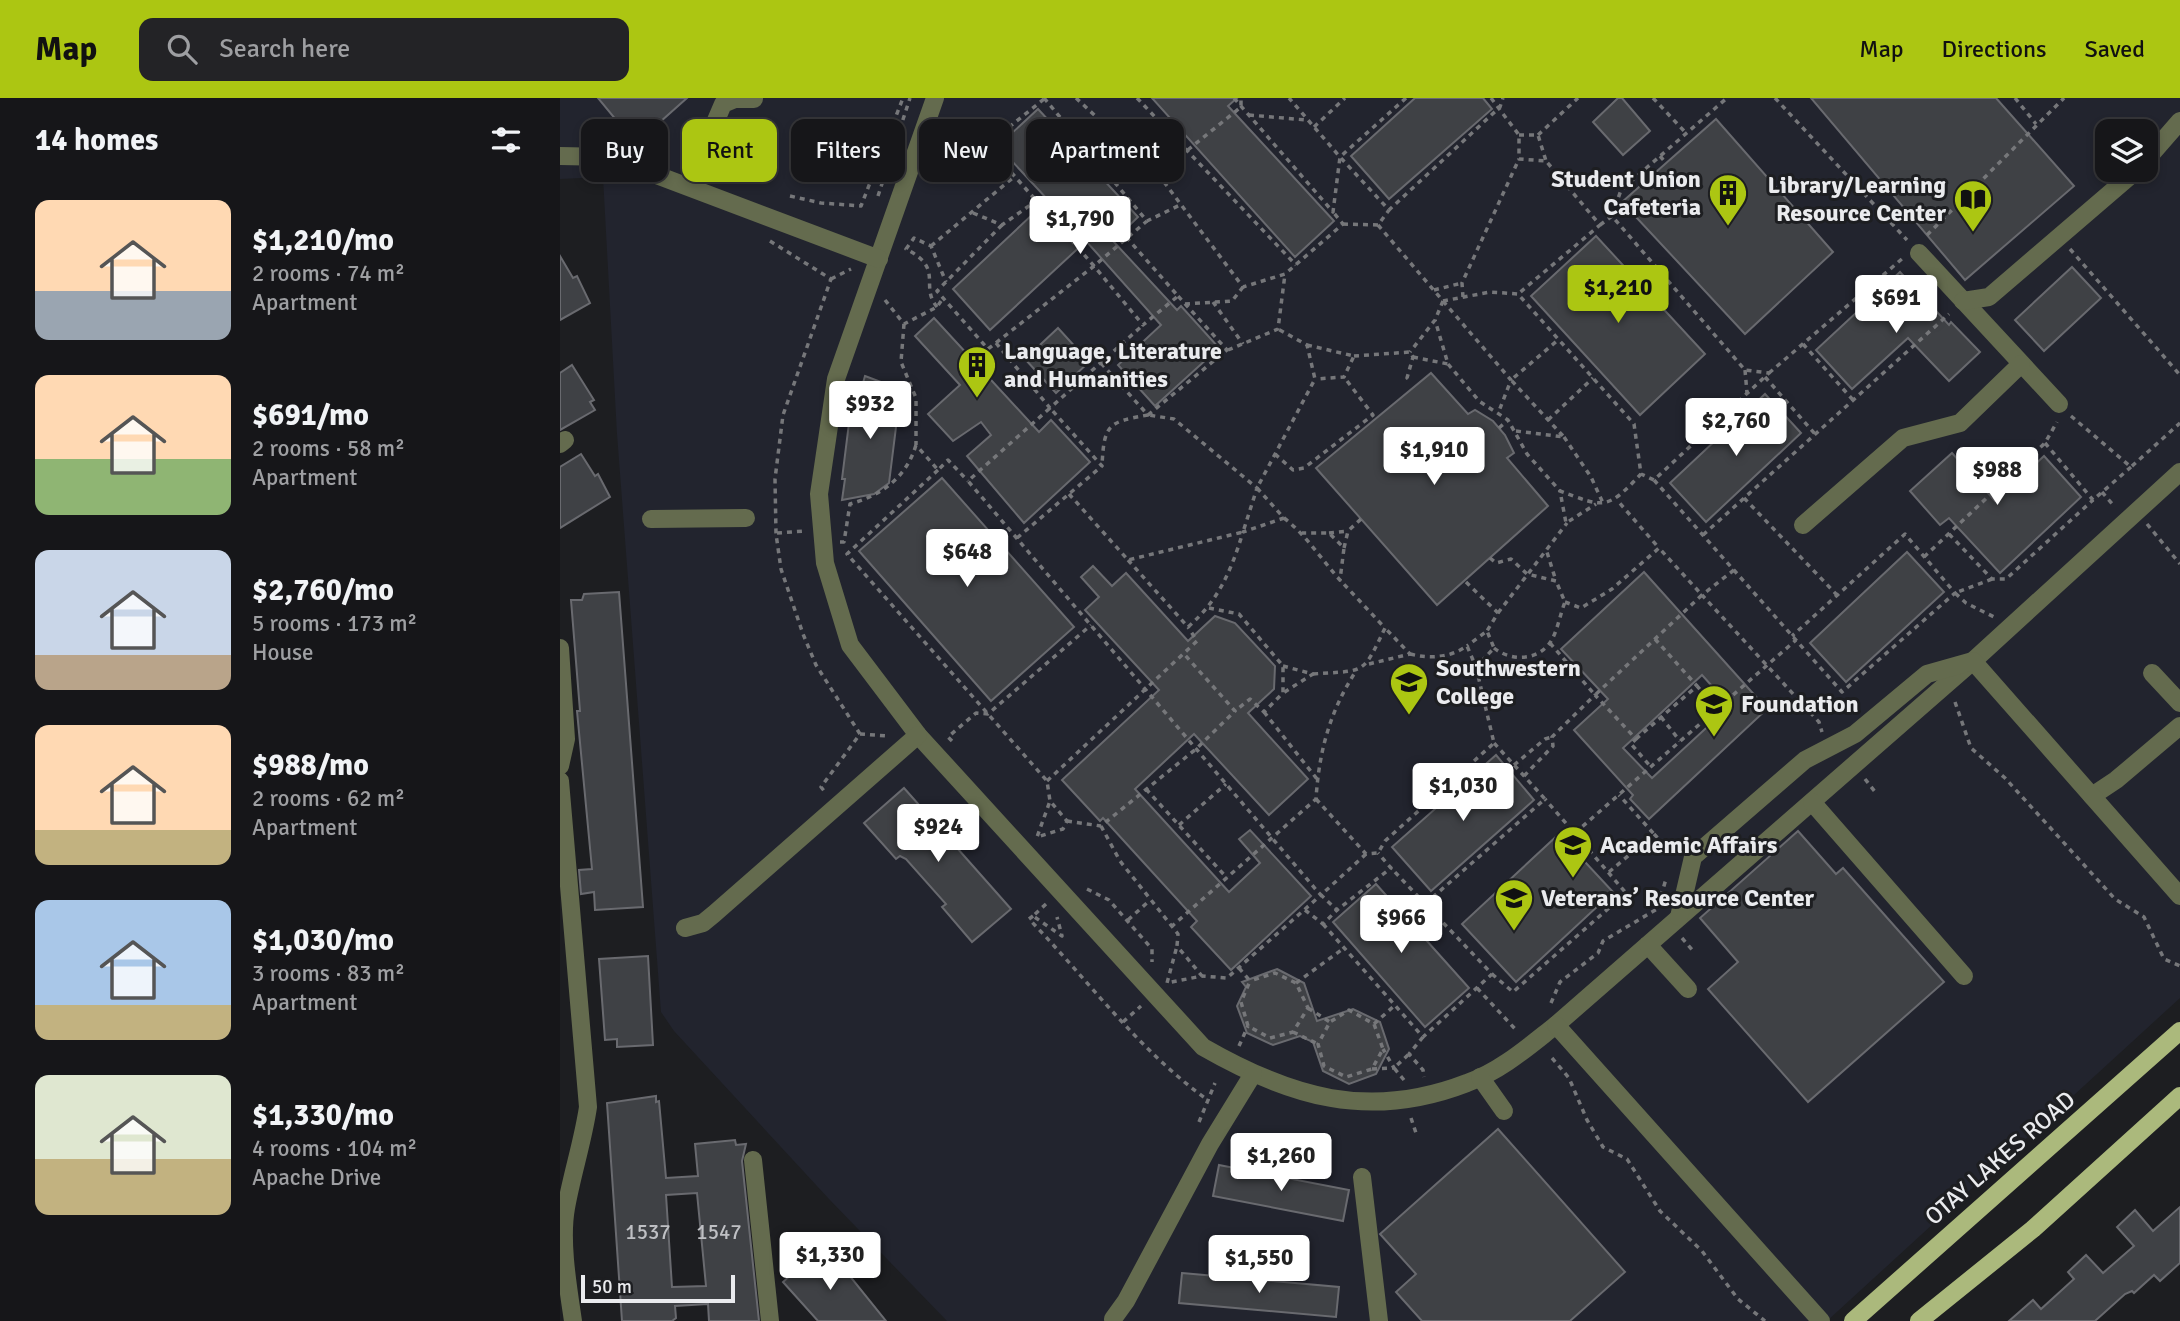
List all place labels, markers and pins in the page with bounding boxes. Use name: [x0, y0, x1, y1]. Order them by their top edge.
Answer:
place label: Student Union Cafeteria: [1551, 164, 1701, 222]
place label: Library/Learning Resource Center: [1767, 170, 1946, 228]
building icon: Student Union Cafeteria: [1707, 172, 1749, 227]
library icon: Library/Learning Resource Center: [1952, 178, 1994, 233]
pin: $1,790: [1023, 197, 1137, 256]
pin: $1,210: [1561, 266, 1675, 325]
pin: $691: [1855, 275, 1937, 335]
place label: Language, Literature and Humanities: [1004, 336, 1222, 394]
building icon: Language, Literature and Humanities: [956, 344, 998, 399]
pin: $932: [829, 382, 911, 441]
pin: $2,760: [1679, 398, 1793, 458]
pin: $1,910: [1377, 428, 1491, 487]
pin: $988: [1956, 448, 2038, 507]
pin: $648: [926, 530, 1008, 589]
place label: Southwestern College: [1436, 653, 1581, 711]
school or university icon: Southwestern College: [1388, 661, 1430, 716]
school or university icon: Foundation: [1693, 683, 1735, 738]
place label: Foundation: [1741, 689, 1859, 719]
pin: $1,030: [1406, 764, 1520, 823]
pin: $924: [897, 804, 979, 864]
school or university icon: Academic Affairs: [1552, 824, 1594, 879]
place label: Academic Affairs: [1600, 830, 1778, 860]
school or university icon: Veterans’ Resource Center: [1493, 877, 1535, 932]
place label: Veterans’ Resource Center: [1541, 883, 1815, 913]
pin: $966: [1360, 896, 1442, 955]
pin: $1,260: [1224, 1134, 1338, 1193]
pin: $1,330: [773, 1232, 887, 1292]
pin: $1,550: [1202, 1236, 1316, 1295]

